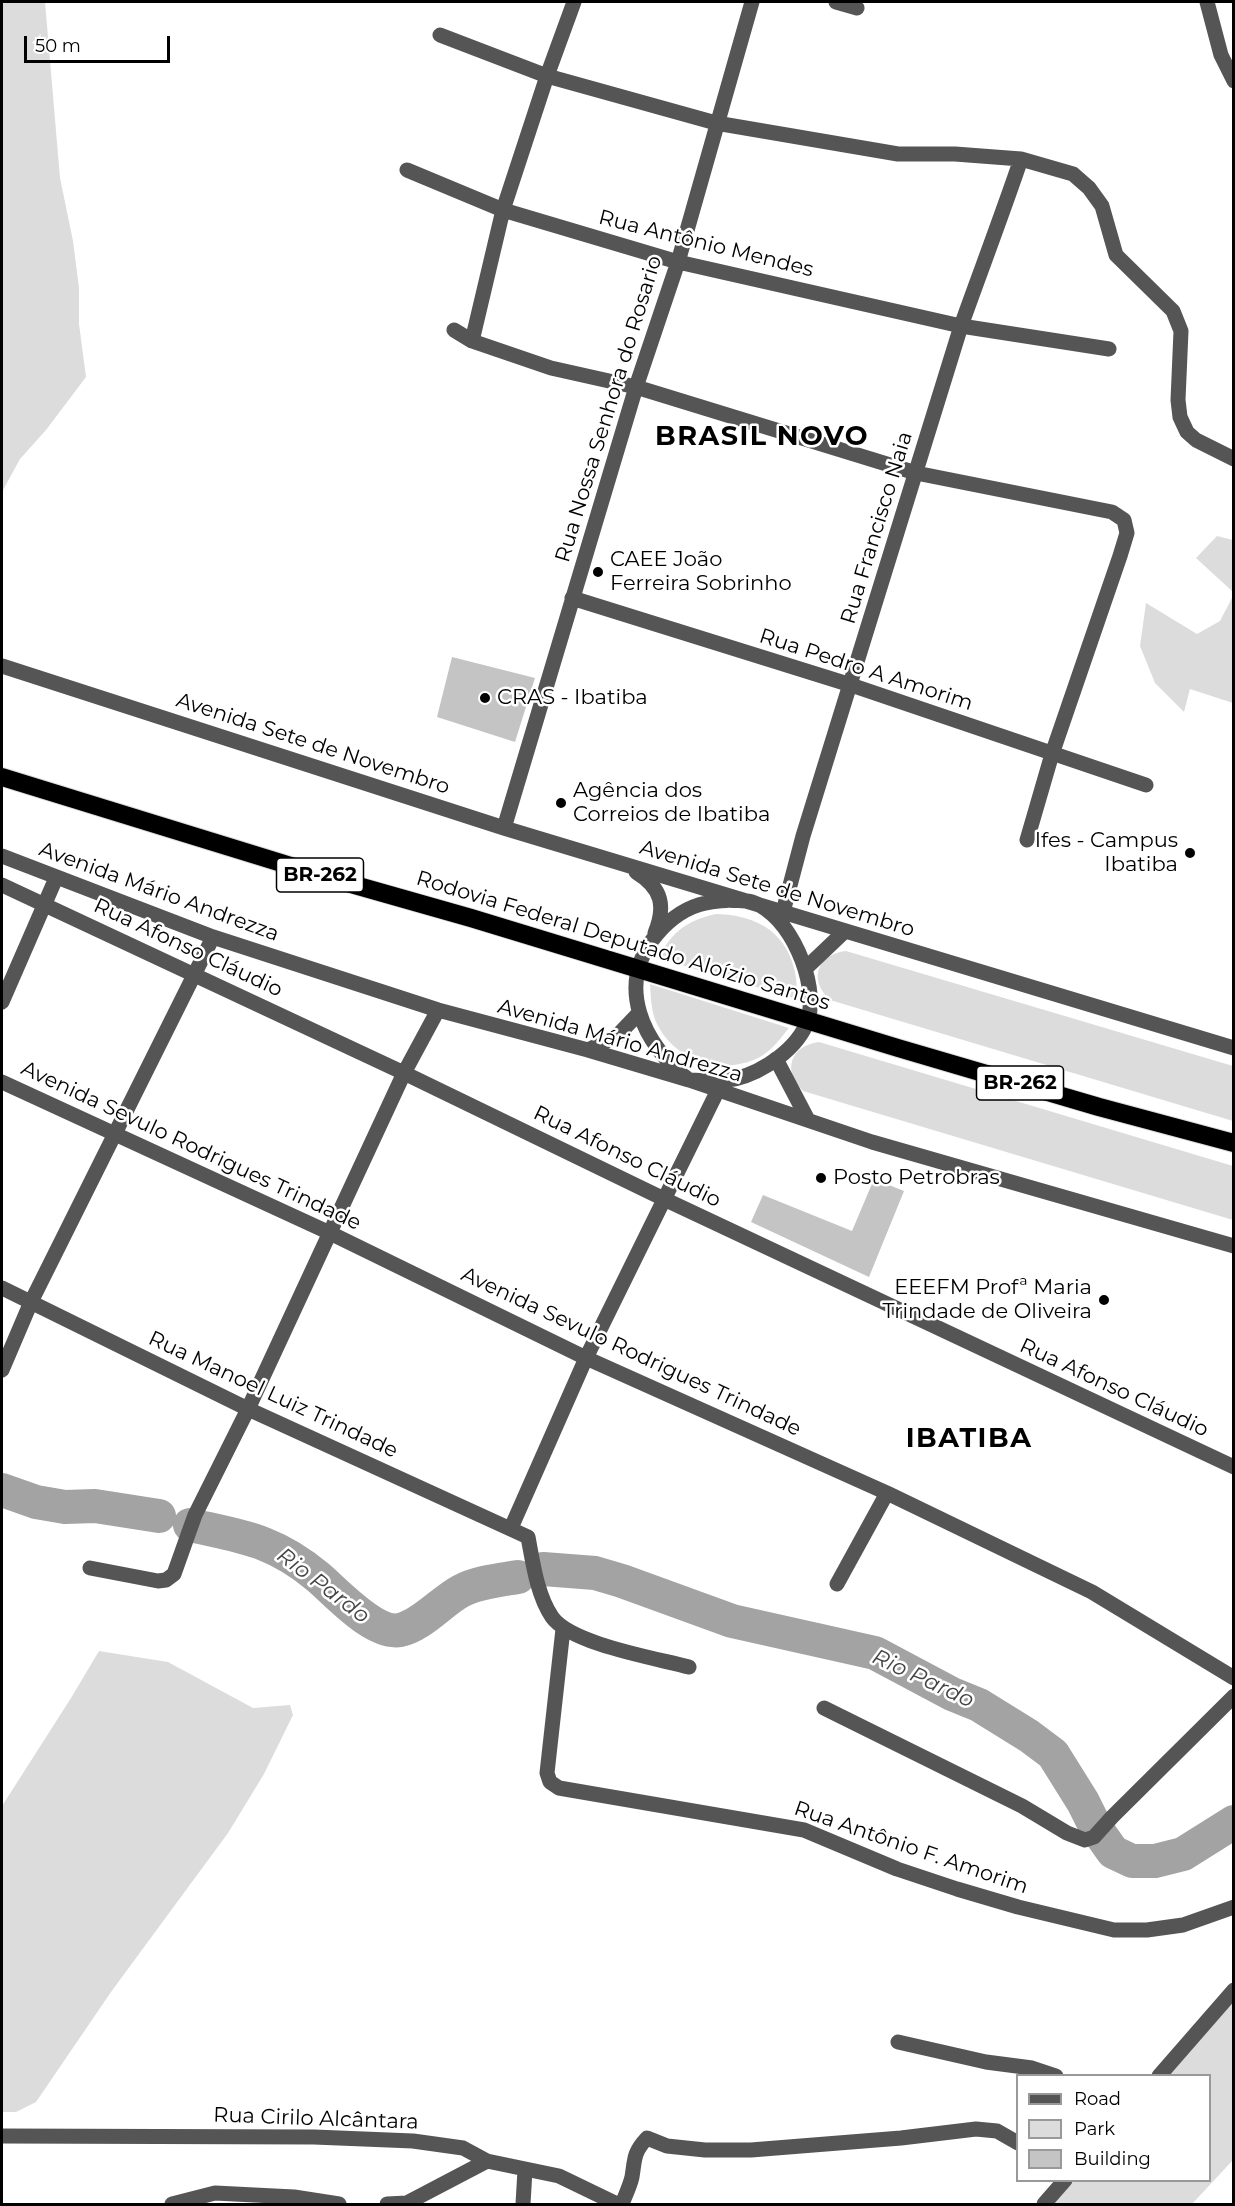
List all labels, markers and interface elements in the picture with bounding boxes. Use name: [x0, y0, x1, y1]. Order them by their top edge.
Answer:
scale bar: [27, 24, 172, 62]
text: 50 m: [35, 35, 81, 57]
street label: Rua Antônio Mendes: [596, 205, 816, 283]
street label: Rua Nossa Senhora do Rosario: [550, 253, 668, 565]
district label: BRASIL NOVO: [655, 421, 869, 453]
street label: Rua Francisco Naia: [836, 429, 918, 627]
place label: CAEE João Ferreira Sobrinho: [610, 547, 792, 597]
marker: CAEE João Ferreira Sobrinho: [591, 565, 605, 579]
street label: Rua Pedro A Amorim: [756, 624, 976, 716]
place label: CRAS - Ibatiba: [497, 685, 648, 711]
street label: Avenida Sete de Novembro: [173, 688, 453, 800]
marker: CRAS - Ibatiba: [478, 691, 492, 705]
place label: Agência dos Correios de Ibatiba: [573, 778, 770, 828]
marker: Agência dos Correios de Ibatiba: [554, 796, 568, 810]
place label: Ifes - Campus Ibatiba: [1035, 828, 1178, 878]
street label: Avenida Sete de Novembro: [637, 835, 917, 943]
street label: Avenida Mário Andrezza: [36, 837, 282, 947]
marker: Ifes - Campus Ibatiba: [1183, 846, 1197, 860]
road number: BR-262: [276, 858, 364, 892]
street label: Rodovia Federal Deputado Aloízio Santos: [413, 866, 833, 1016]
street label: Rua Afonso Cláudio: [90, 893, 286, 1003]
street label: Avenida Mário Andrezza: [495, 994, 745, 1088]
street label: Avenida Sevulo Rodrigues Trindade: [17, 1056, 365, 1236]
road number: BR-262: [976, 1066, 1064, 1100]
street label: Rua Afonso Cláudio: [529, 1101, 725, 1213]
place label: Posto Petrobras: [833, 1165, 1000, 1191]
marker: Posto Petrobras: [814, 1171, 828, 1185]
street label: Avenida Sevulo Rodrigues Trindade: [457, 1262, 805, 1442]
place label: EEEFM Profª Maria Trindade de Oliveira: [882, 1275, 1092, 1325]
marker: EEEFM Profª Maria Trindade de Oliveira: [1097, 1293, 1111, 1307]
street label: Rua Manoel Luiz Trindade: [144, 1326, 402, 1464]
street label: Rua Afonso Cláudio: [1016, 1333, 1212, 1443]
district label: IBATIBA: [906, 1423, 1032, 1455]
water label: Rio Pardo: [272, 1543, 374, 1629]
water label: Rio Pardo: [868, 1644, 978, 1714]
street label: Rua Antônio F. Amorim: [791, 1796, 1031, 1900]
legend: [1016, 2074, 1211, 2182]
text: Road: [1074, 2088, 1121, 2110]
street label: Rua Cirilo Alcântara: [213, 2103, 419, 2135]
text: Park: [1074, 2118, 1115, 2140]
text: Building: [1074, 2148, 1151, 2170]

